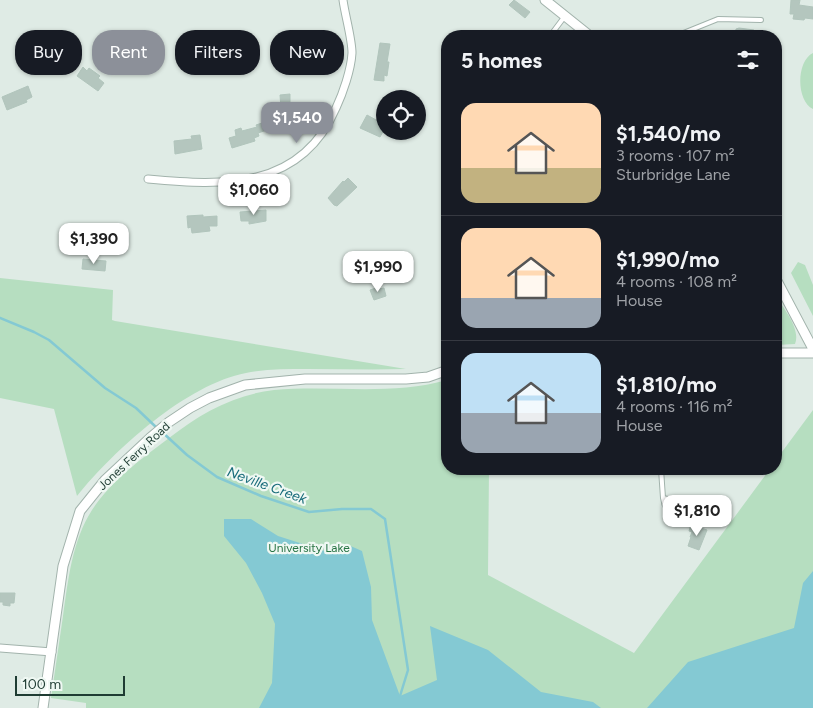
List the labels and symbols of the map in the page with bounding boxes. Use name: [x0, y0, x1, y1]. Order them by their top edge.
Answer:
pin: $1,540: [256, 102, 338, 144]
pin: $1,060: [213, 174, 295, 216]
pin: $1,390: [53, 222, 135, 265]
pin: $1,990: [337, 250, 419, 293]
street label: Jones Ferry Road: [95, 419, 173, 493]
water label: Neville Creek: [225, 463, 310, 508]
pin: $1,810: [656, 494, 738, 537]
park label: University Lake: [268, 541, 350, 555]
scale bar: [15, 673, 125, 696]

